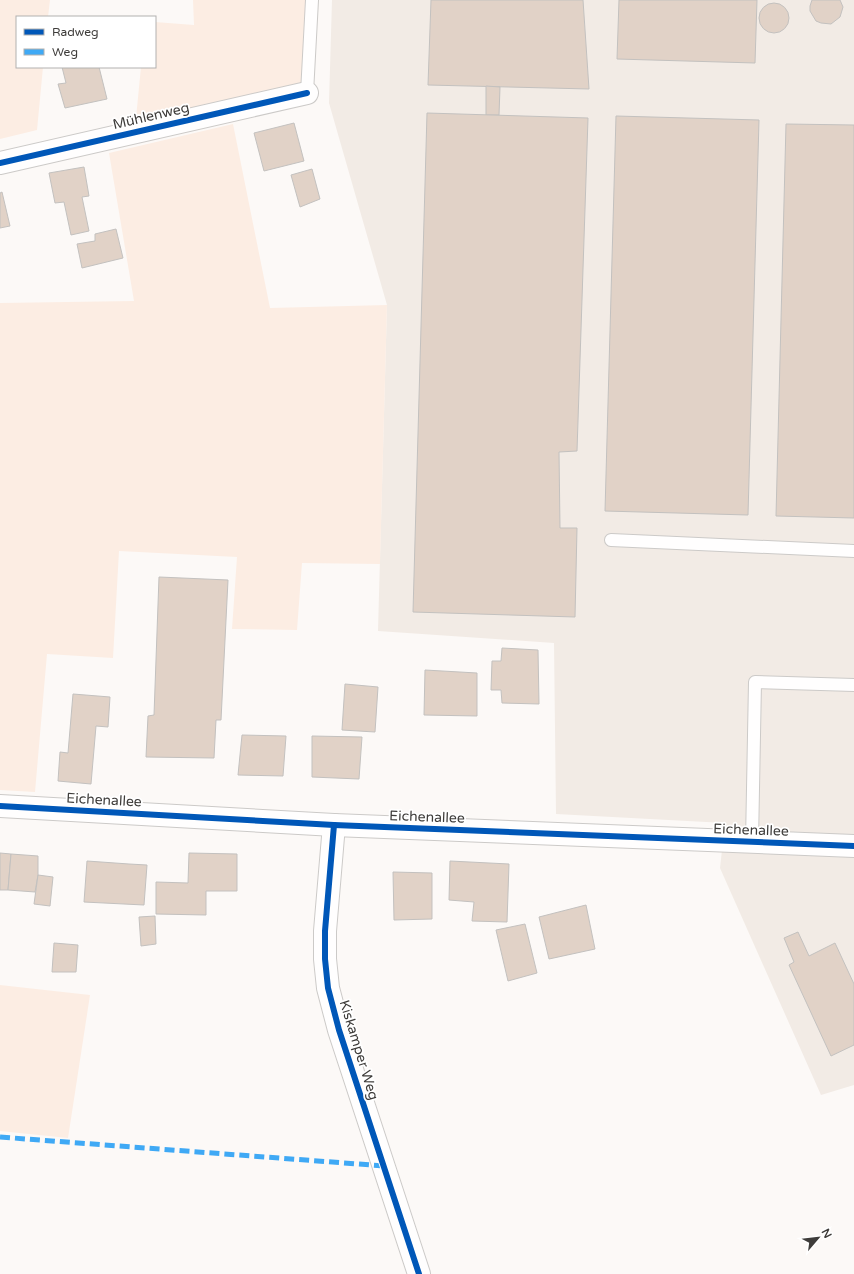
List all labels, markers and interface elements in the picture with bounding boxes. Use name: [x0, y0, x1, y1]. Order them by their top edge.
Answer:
legend: [16, 16, 156, 68]
text: Radweg: [52, 25, 99, 39]
text: Weg: [52, 45, 78, 59]
street label: Mühlenweg: [111, 99, 191, 133]
street label: Eichenallee: [66, 790, 142, 810]
street label: Eichenallee: [389, 807, 465, 827]
street label: Eichenallee: [713, 820, 789, 840]
street label: Kiskamper Weg: [336, 998, 382, 1102]
north arrow: [798, 1218, 838, 1258]
text: N: [819, 1227, 834, 1240]

